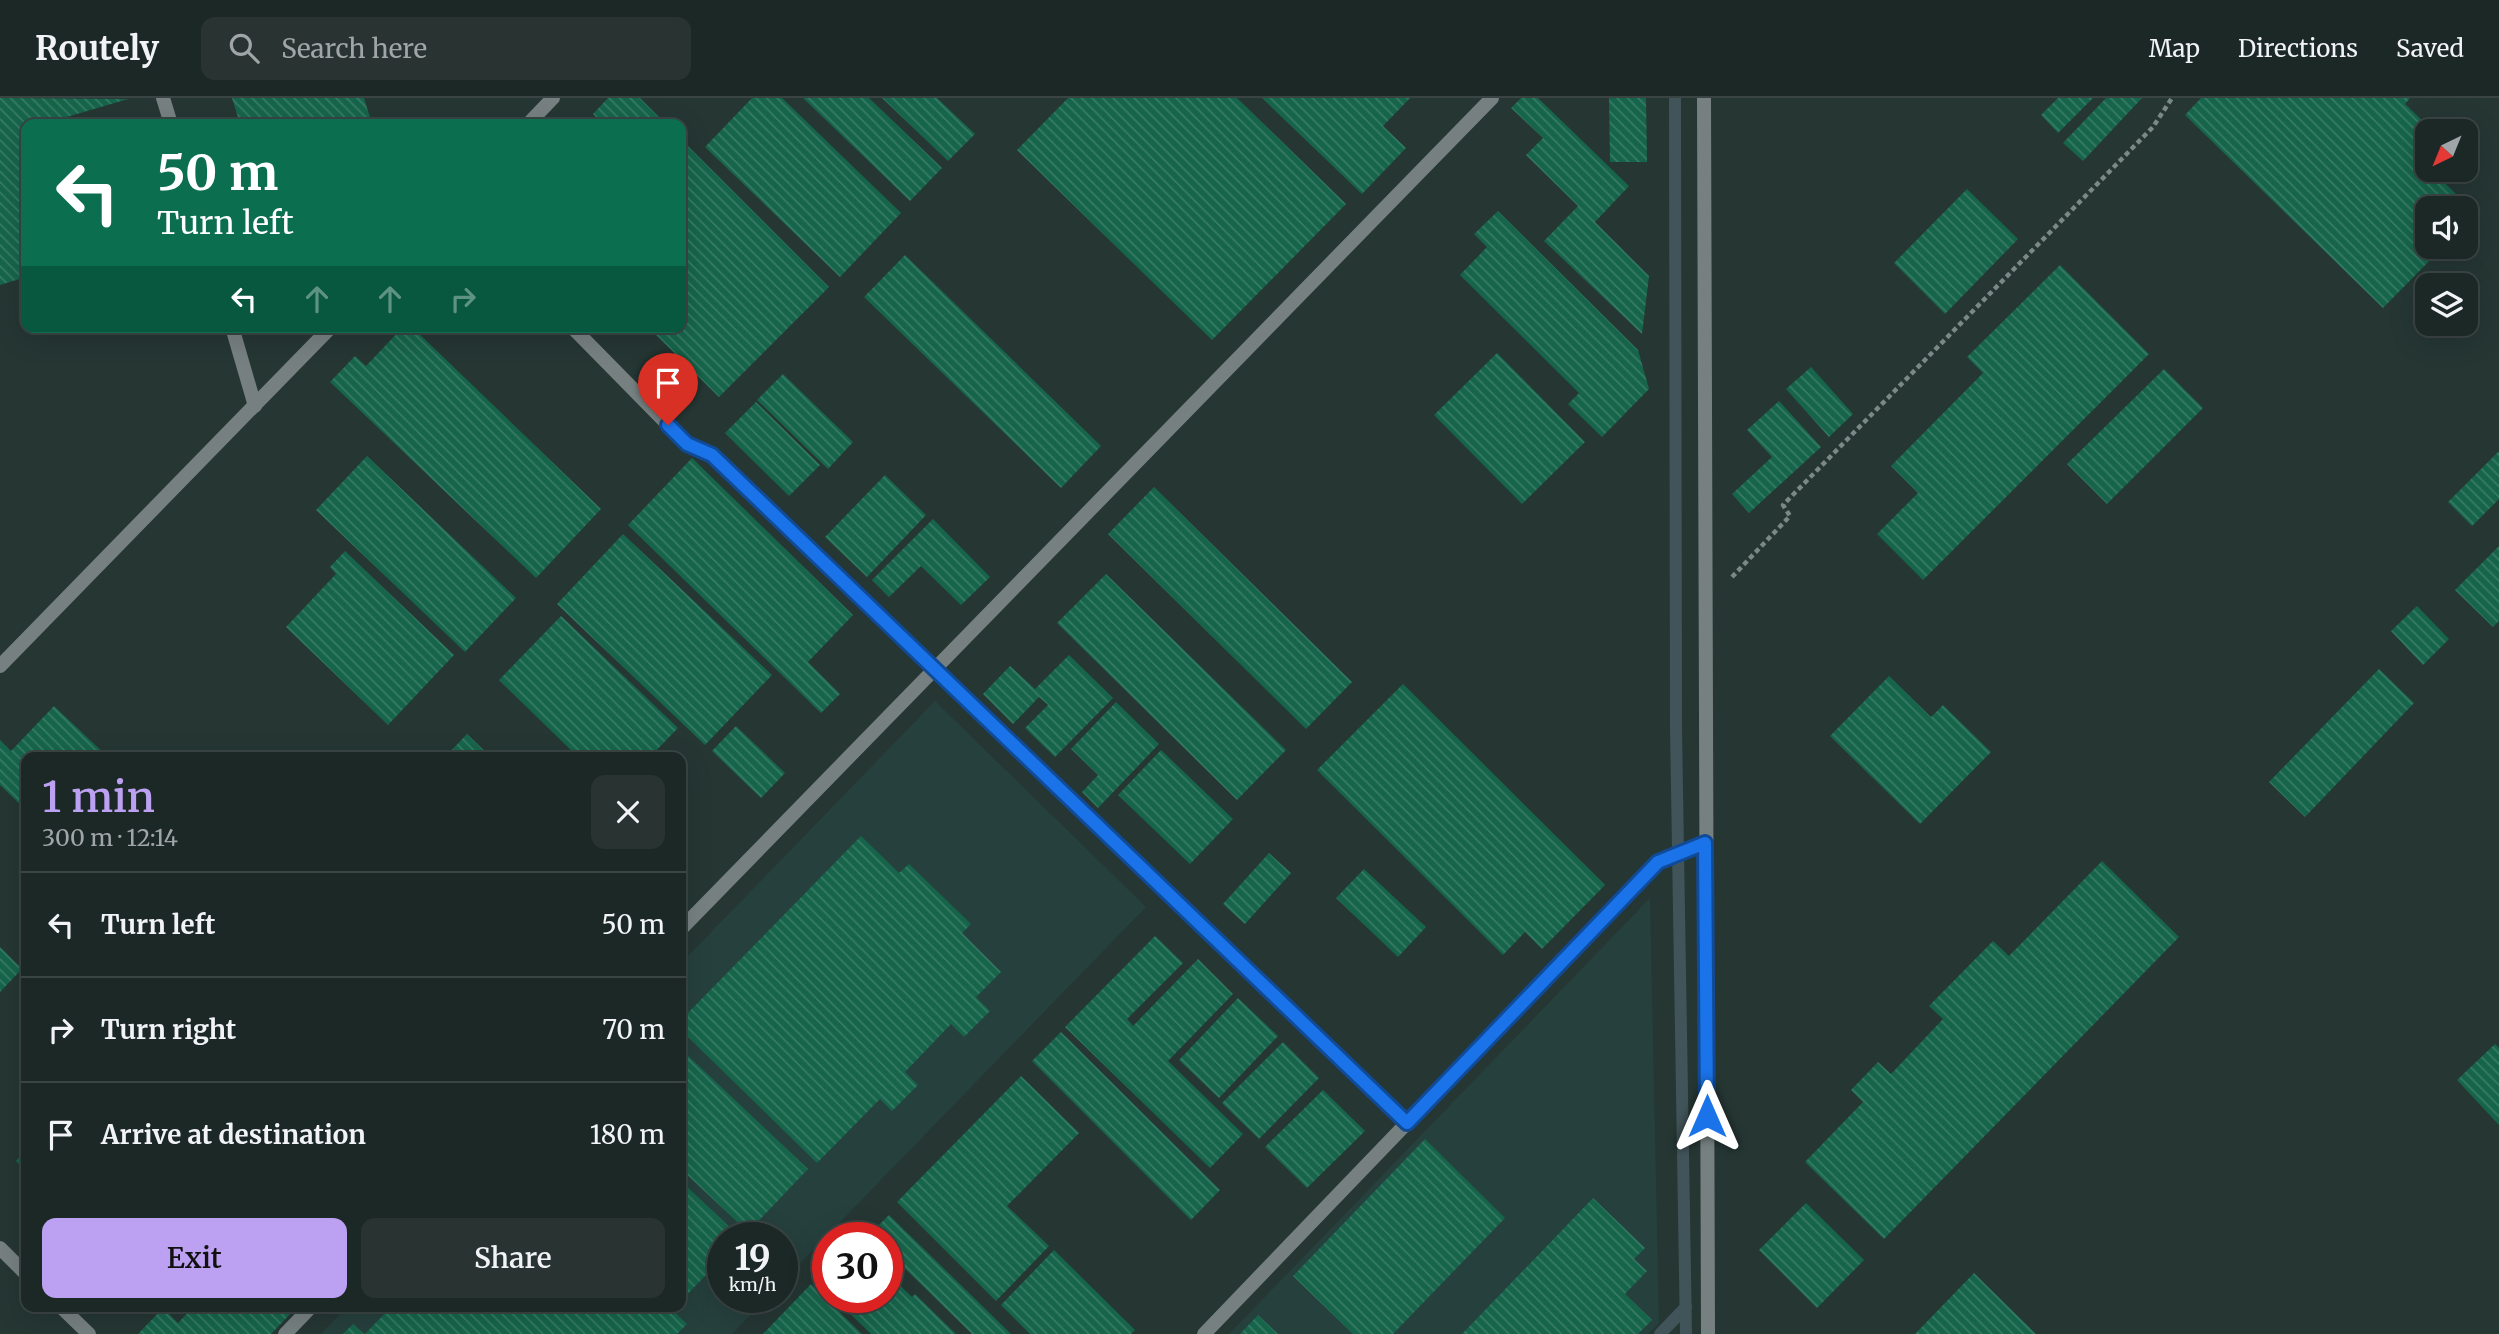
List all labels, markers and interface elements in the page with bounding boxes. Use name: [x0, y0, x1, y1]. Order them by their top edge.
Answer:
search box: [201, 17, 691, 80]
text: Routely: [35, 28, 159, 69]
icon: search: [225, 29, 263, 67]
text: Search here: [281, 32, 427, 65]
text: Map: [2149, 33, 2200, 64]
text: Directions: [2238, 33, 2358, 64]
text: Saved: [2396, 33, 2464, 64]
north arrow: [2415, 119, 2478, 182]
map controls: [2415, 119, 2478, 336]
text: 50 m: [157, 142, 278, 203]
icon: left: [42, 147, 133, 238]
button: sound: [2415, 196, 2478, 259]
text: Turn left: [157, 203, 294, 243]
button: layers: [2415, 273, 2478, 336]
icon: left: [225, 280, 263, 318]
icon: ahead: [298, 280, 336, 318]
icon: ahead: [371, 280, 409, 318]
icon: right: [444, 280, 482, 318]
pin: [638, 353, 698, 425]
icon: arrive: [649, 364, 687, 402]
text: 1 min: [42, 771, 155, 823]
button: close: [591, 775, 665, 849]
text: 300 m · 12:14: [42, 823, 178, 852]
icon: left: [42, 906, 80, 944]
text: Turn left: [101, 908, 215, 941]
text: 50 m: [601, 908, 665, 941]
icon: right: [42, 1011, 80, 1049]
text: Turn right: [101, 1013, 236, 1046]
text: 70 m: [602, 1013, 665, 1046]
position arrow: [1670, 1079, 1744, 1153]
icon: arrive: [42, 1116, 80, 1154]
text: Arrive at destination: [101, 1118, 366, 1151]
text: 180 m: [590, 1118, 665, 1151]
button: Exit: [42, 1218, 347, 1298]
button: Share: [361, 1218, 665, 1298]
speed limit sign: 30: [812, 1222, 903, 1313]
text: 19: [734, 1236, 771, 1280]
text: km/h: [729, 1273, 776, 1296]

